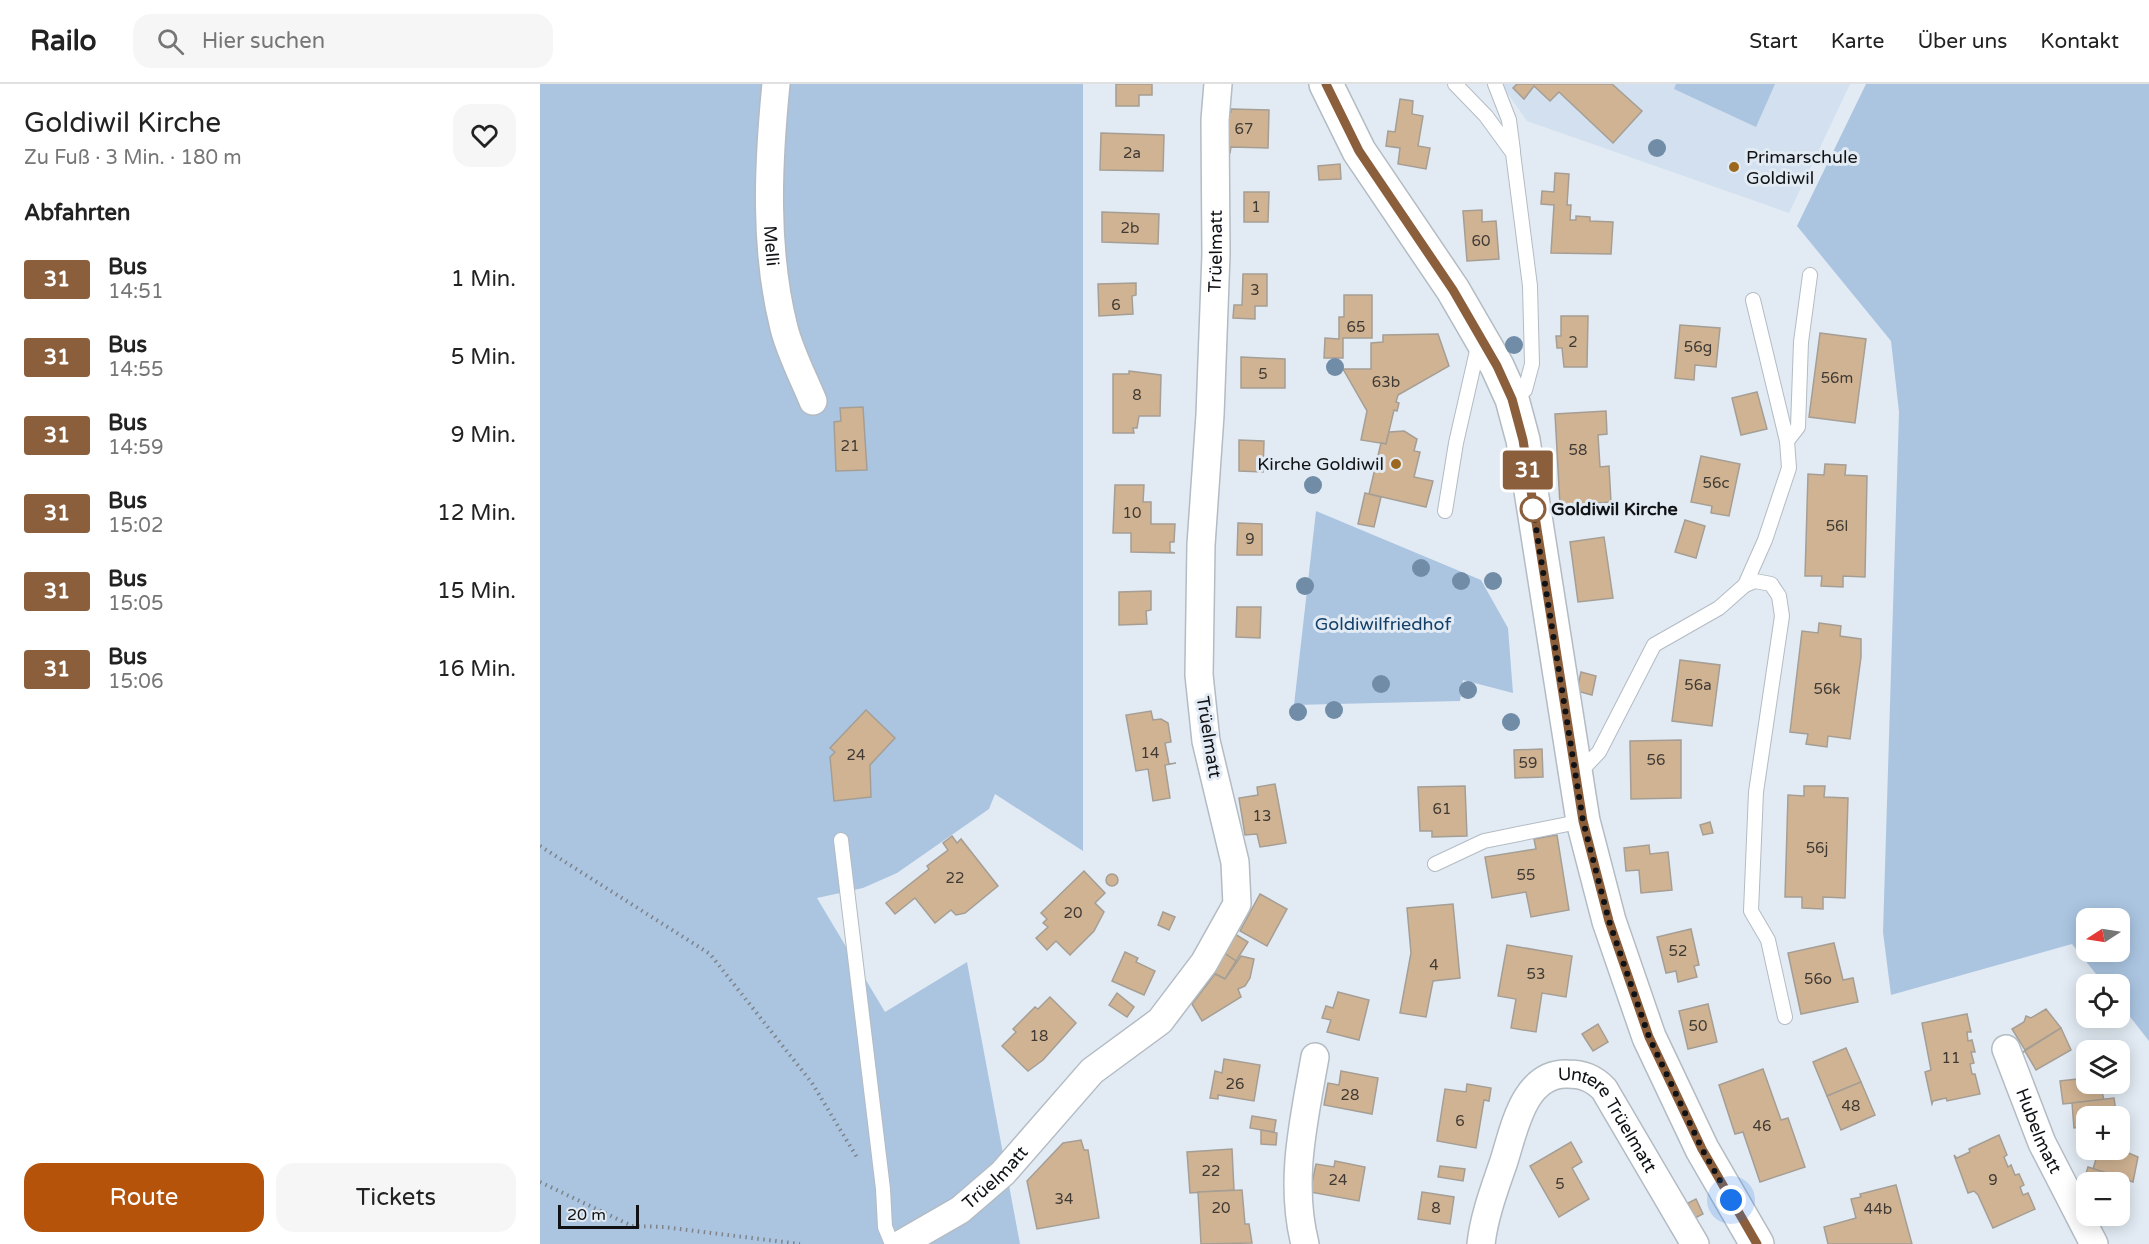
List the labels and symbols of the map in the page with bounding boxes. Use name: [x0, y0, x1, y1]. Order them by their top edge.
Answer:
house number: 67: [1235, 120, 1253, 138]
house number: 2a: [1123, 144, 1141, 162]
place label: Primarschule Goldiwil: [1746, 146, 1858, 189]
marker: Primarschule Goldiwil: [1727, 160, 1741, 174]
house number: 1: [1251, 198, 1261, 216]
street label: Trüelmatt: [1204, 210, 1227, 293]
house number: 2b: [1121, 219, 1139, 237]
street label: Melli: [759, 225, 784, 267]
house number: 60: [1472, 232, 1490, 250]
house number: 3: [1250, 281, 1260, 299]
house number: 6: [1111, 296, 1121, 314]
house number: 65: [1347, 318, 1365, 336]
house number: 2: [1568, 333, 1578, 351]
house number: 56g: [1684, 338, 1712, 356]
house number: 5: [1258, 365, 1268, 383]
house number: 56m: [1821, 369, 1853, 387]
house number: 63b: [1372, 373, 1400, 391]
house number: 8: [1132, 386, 1142, 404]
house number: 21: [841, 437, 859, 455]
house number: 58: [1569, 441, 1587, 459]
line badge: 31: [1501, 450, 1555, 490]
place label: Kirche Goldiwil: [1257, 453, 1384, 475]
marker: Kirche Goldiwil: [1389, 457, 1403, 471]
house number: 56c: [1703, 474, 1729, 492]
marker: Goldiwil Kirche: [1520, 496, 1546, 522]
place label: Goldiwil Kirche: [1551, 498, 1678, 520]
house number: 10: [1123, 504, 1141, 522]
house number: 56l: [1826, 517, 1848, 535]
house number: 9: [1245, 530, 1255, 548]
park label: Goldiwilfriedhof: [1315, 613, 1451, 635]
house number: 56a: [1684, 676, 1712, 694]
house number: 56k: [1813, 680, 1841, 698]
street label: Trüelmatt: [1192, 694, 1226, 780]
house number: 14: [1141, 744, 1159, 762]
house number: 24: [847, 746, 865, 764]
house number: 56: [1647, 751, 1665, 769]
house number: 59: [1519, 754, 1537, 772]
house number: 61: [1433, 800, 1451, 818]
house number: 13: [1253, 807, 1271, 825]
house number: 56j: [1806, 839, 1828, 857]
house number: 55: [1517, 866, 1535, 884]
house number: 22: [946, 869, 964, 887]
house number: 20: [1064, 904, 1082, 922]
north arrow: [2076, 908, 2130, 962]
house number: 52: [1669, 942, 1687, 960]
house number: 4: [1429, 956, 1439, 974]
house number: 53: [1527, 965, 1545, 983]
house number: 56o: [1804, 970, 1832, 988]
house number: 50: [1689, 1017, 1707, 1035]
house number: 18: [1030, 1027, 1048, 1045]
house number: 11: [1942, 1049, 1960, 1067]
street label: Untere Trüelmatt: [1558, 1063, 1662, 1177]
house number: 26: [1226, 1075, 1244, 1093]
street label: Hubelmatt: [2011, 1085, 2067, 1177]
house number: 28: [1341, 1086, 1359, 1104]
house number: 48: [1842, 1097, 1860, 1115]
house number: 6: [1455, 1112, 1465, 1130]
house number: 46: [1753, 1117, 1771, 1135]
street label: Trüelmatt: [958, 1141, 1033, 1214]
house number: 22: [1202, 1162, 1220, 1180]
house number: 24: [1329, 1171, 1347, 1189]
house number: 9: [1988, 1171, 1998, 1189]
house number: 5: [1555, 1175, 1565, 1193]
your location: [1716, 1185, 1746, 1215]
house number: 34: [1055, 1190, 1073, 1208]
house number: 20: [1212, 1199, 1230, 1217]
house number: 8: [1431, 1199, 1441, 1217]
house number: 44b: [1864, 1200, 1892, 1218]
scale bar: [558, 1202, 639, 1230]

